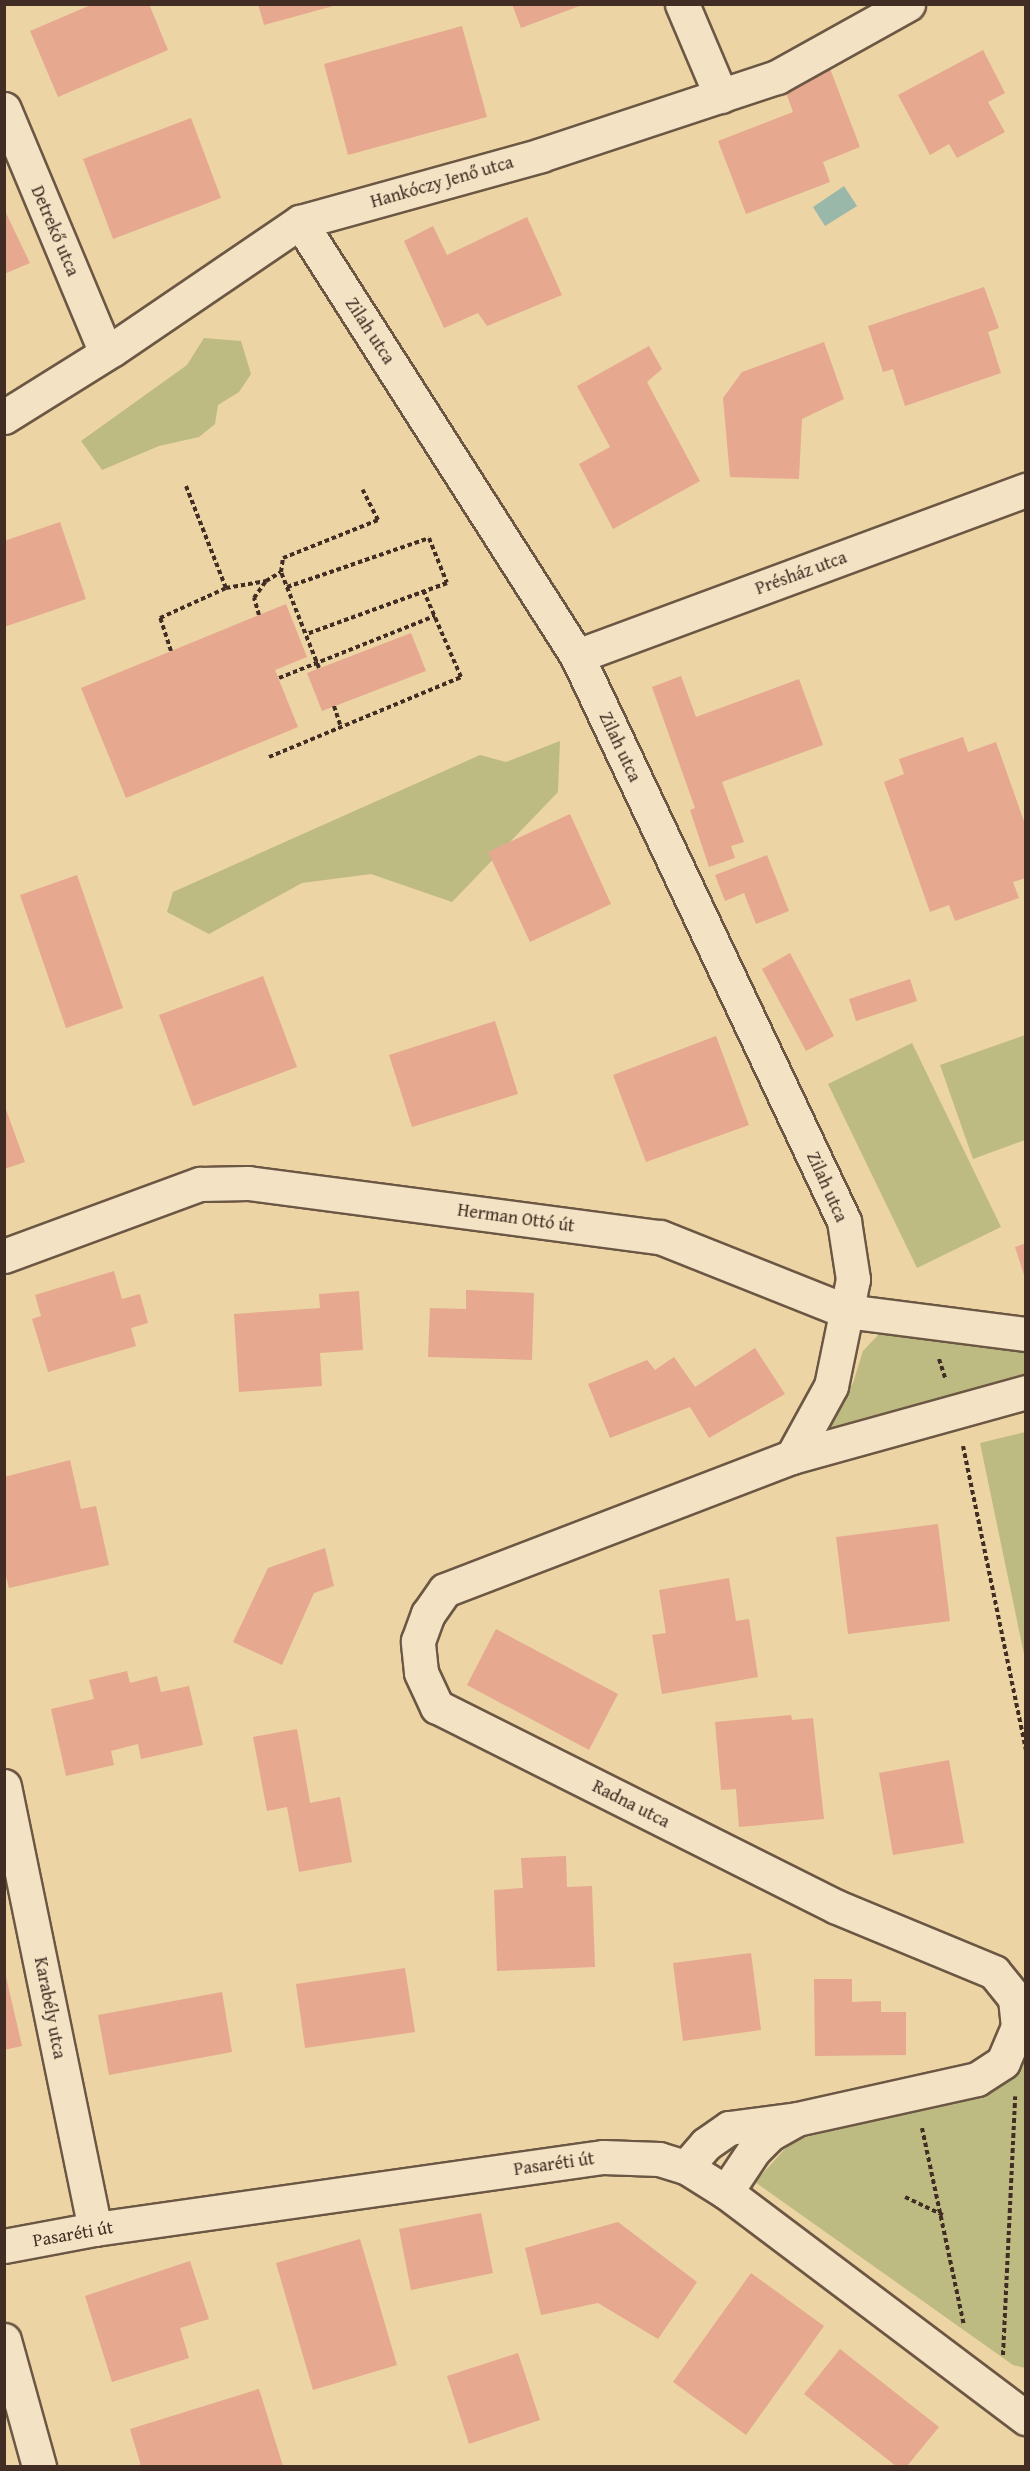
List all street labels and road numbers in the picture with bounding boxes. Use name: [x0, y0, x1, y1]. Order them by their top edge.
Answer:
street label: Hankóczy Jenő utca: [368, 151, 516, 213]
street label: Detrekő utca: [26, 183, 84, 279]
street label: Zilah utca: [341, 294, 399, 368]
street label: Présház utca: [752, 546, 850, 600]
street label: Zilah utca: [594, 709, 646, 785]
street label: Zilah utca: [802, 1148, 852, 1226]
street label: Herman Ottó út: [456, 1199, 576, 1237]
street label: Radna utca: [589, 1775, 673, 1833]
street label: Karabély utca: [30, 1955, 70, 2061]
street label: Pasaréti út: [512, 2148, 596, 2180]
street label: Pasaréti út: [31, 2216, 115, 2252]

